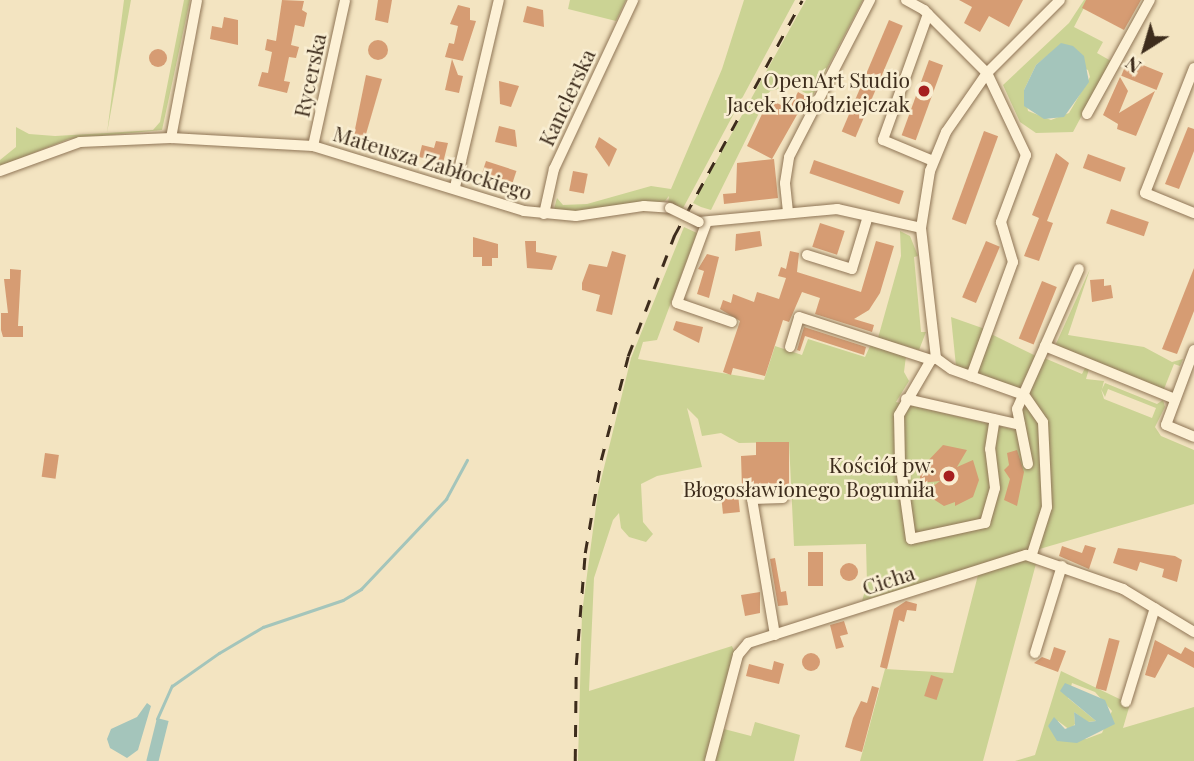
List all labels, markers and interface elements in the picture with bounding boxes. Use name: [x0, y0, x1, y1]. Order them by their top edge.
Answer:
north arrow: [1110, 14, 1180, 84]
street label: Rycerska: [288, 31, 330, 119]
street label: Kanclerska: [533, 45, 599, 149]
text: N: [1119, 51, 1146, 80]
place label: OpenArt Studio Jacek Kołodziejczak: [726, 66, 910, 116]
marker: OpenArt Studio Jacek Kołodziejczak: [916, 83, 932, 99]
street label: Mateusza Zabłockiego: [330, 120, 536, 204]
place label: Kościół pw. Błogosławionego Bogumiła: [683, 451, 935, 501]
marker: Kościół pw. Błogosławionego Bogumiła: [941, 468, 957, 484]
street label: Cicha: [859, 559, 917, 599]

